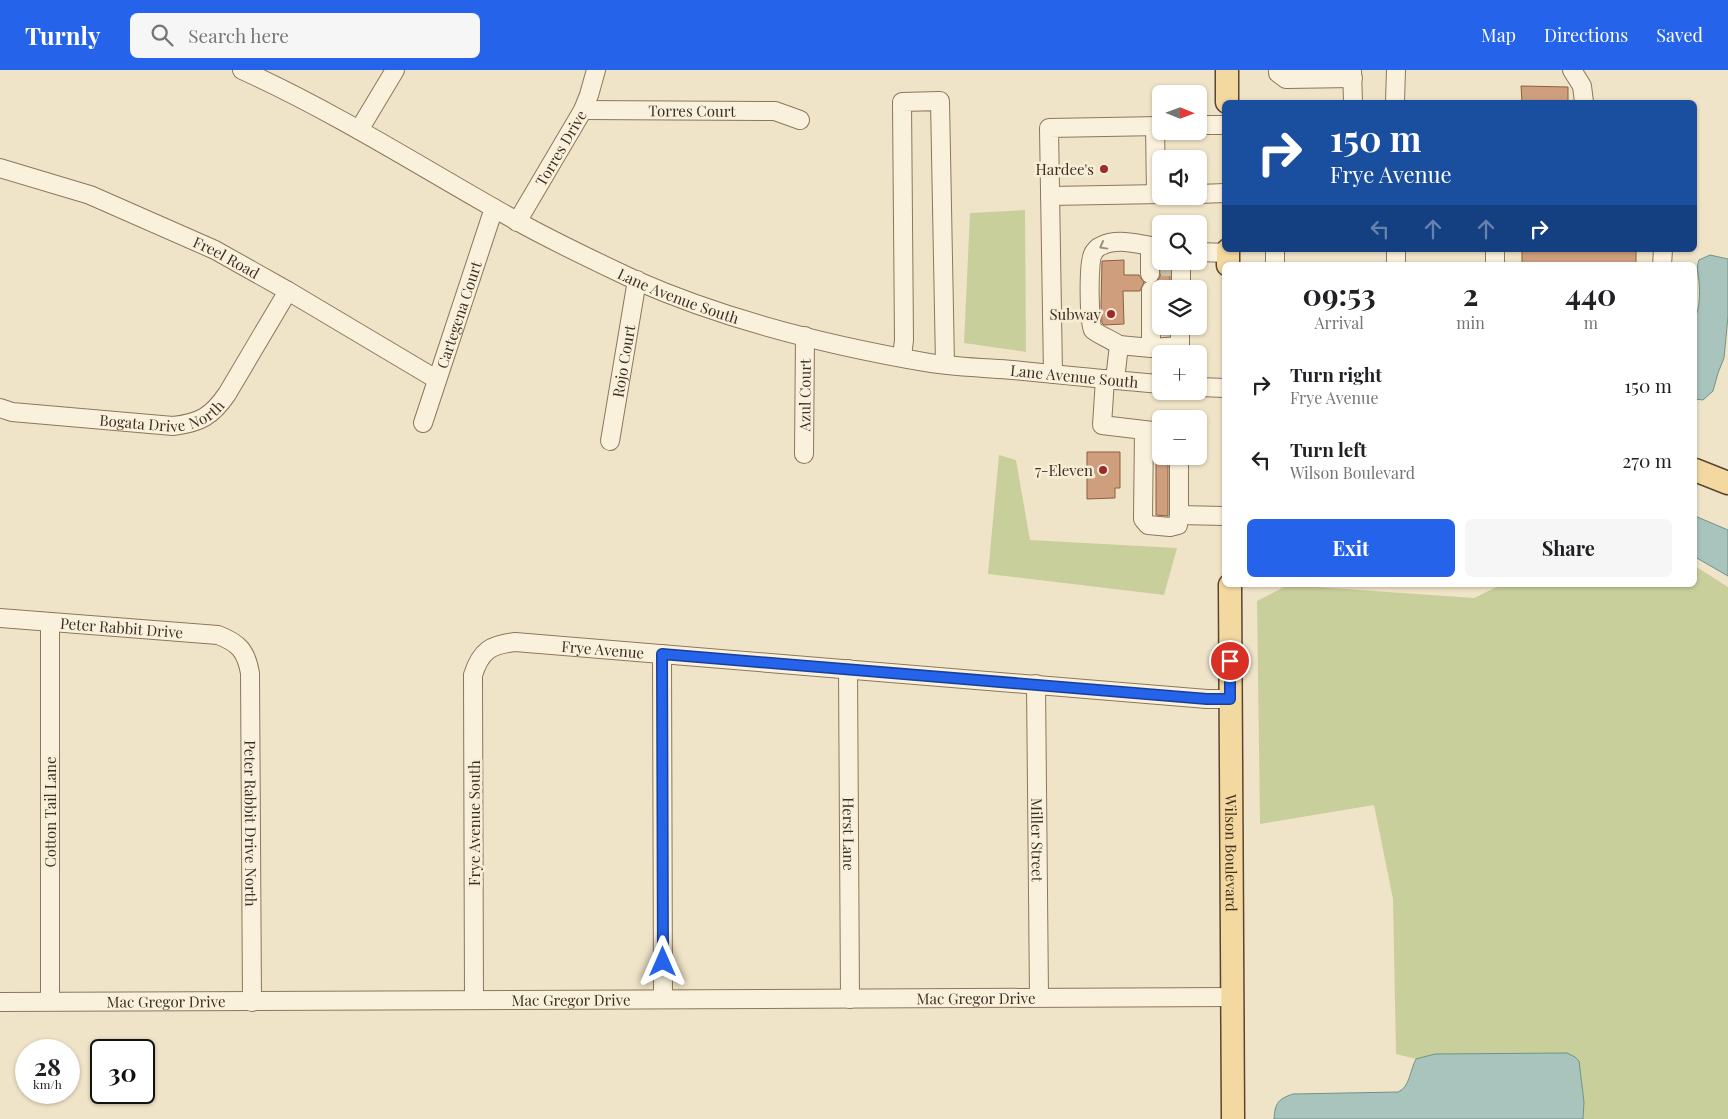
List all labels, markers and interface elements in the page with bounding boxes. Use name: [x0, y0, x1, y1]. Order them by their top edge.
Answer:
search box: [130, 13, 480, 58]
text: Turnly: [25, 19, 100, 51]
icon: search: [148, 21, 176, 49]
text: Search here: [188, 22, 289, 48]
text: Map: [1481, 23, 1516, 47]
text: Directions: [1544, 23, 1628, 47]
text: Saved: [1656, 23, 1703, 47]
north arrow: [1152, 85, 1208, 140]
map controls: [1152, 85, 1207, 465]
street label: Torres Court: [648, 100, 736, 121]
street label: Torres Drive: [531, 106, 591, 190]
text: 150 m: [1330, 114, 1421, 161]
icon: right: [1247, 120, 1312, 185]
button: sound: [1152, 150, 1207, 205]
place label: Hardee's: [1036, 159, 1094, 179]
text: Frye Avenue: [1330, 159, 1452, 189]
marker: Hardee's: [1098, 163, 1110, 175]
button: search: [1152, 215, 1207, 270]
icon: left: [1366, 215, 1394, 243]
icon: ahead: [1419, 215, 1447, 243]
icon: ahead: [1472, 215, 1500, 243]
icon: right: [1525, 215, 1553, 243]
street label: Freel Road: [190, 232, 263, 283]
one-way arrow: [1099, 240, 1108, 250]
street label: Cartegena Court: [432, 258, 486, 371]
street label: Lane Avenue South: [614, 263, 742, 328]
text: 09:53: [1303, 274, 1376, 314]
text: 2: [1463, 274, 1478, 314]
text: 440: [1565, 274, 1616, 314]
button: layers: [1152, 280, 1207, 335]
place label: Subway: [1049, 304, 1101, 324]
marker: Subway: [1105, 308, 1117, 320]
text: Arrival: [1315, 312, 1364, 333]
text: min: [1456, 312, 1485, 333]
text: m: [1584, 312, 1598, 333]
street label: Rojo Court: [607, 323, 639, 399]
button: +: [1152, 345, 1207, 400]
street label: Azul Court: [794, 358, 815, 432]
street label: Lane Avenue South: [1009, 360, 1139, 392]
text: Turn right: [1290, 361, 1382, 387]
icon: right: [1247, 371, 1275, 399]
text: 150 m: [1624, 372, 1672, 398]
text: Frye Avenue: [1290, 387, 1378, 408]
street label: Bogata Drive North: [99, 396, 229, 436]
button: −: [1152, 410, 1207, 465]
text: Turn left: [1290, 436, 1367, 462]
icon: left: [1247, 446, 1275, 474]
text: 270 m: [1622, 447, 1672, 473]
place label: 7-Eleven: [1035, 460, 1093, 480]
text: Wilson Boulevard: [1290, 462, 1415, 483]
marker: 7-Eleven: [1097, 464, 1109, 476]
button: Exit: [1247, 519, 1455, 577]
button: Share: [1465, 519, 1672, 577]
street label: Peter Rabbit Drive: [59, 613, 184, 642]
street label: Frye Avenue: [561, 636, 645, 663]
pin: [1209, 640, 1251, 682]
icon: arrive: [1216, 647, 1244, 675]
street label: Peter Rabbit Drive North: [240, 740, 261, 907]
street label: Cotton Tail Lane: [40, 757, 60, 867]
street label: Frye Avenue South: [464, 760, 484, 886]
street label: Wilson Boulevard: [1221, 793, 1242, 912]
street label: Herst Lane: [839, 797, 859, 871]
street label: Miller Street: [1027, 798, 1048, 883]
position arrow: [636, 935, 688, 987]
street label: Mac Gregor Drive: [916, 988, 1036, 1008]
street label: Mac Gregor Drive: [511, 989, 631, 1010]
street label: Mac Gregor Drive: [106, 991, 226, 1012]
speed limit sign: 30: [90, 1039, 155, 1104]
text: 28: [34, 1049, 61, 1082]
text: km/h: [33, 1076, 62, 1092]

